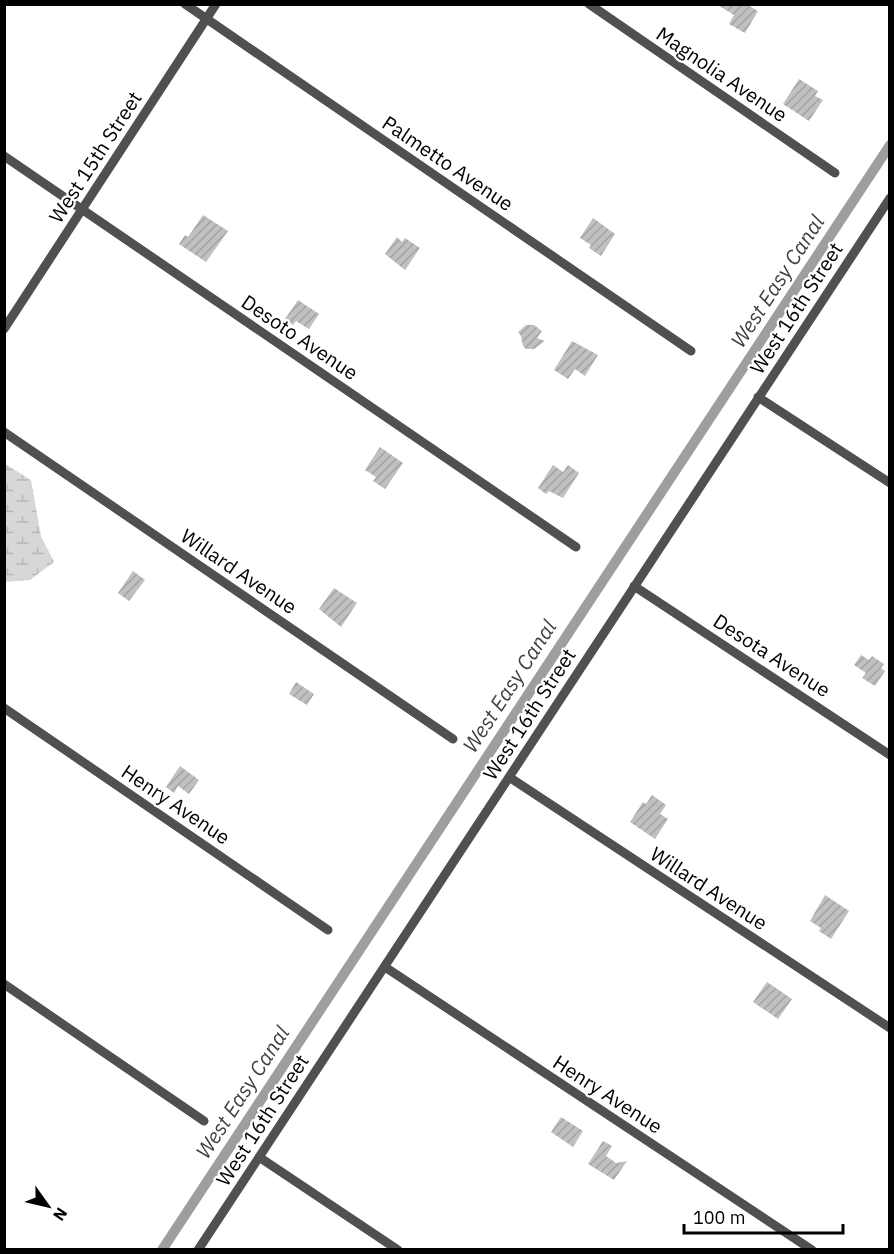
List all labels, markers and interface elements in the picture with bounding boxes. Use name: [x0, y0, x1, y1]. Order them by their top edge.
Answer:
street label: Magnolia Avenue: [651, 20, 793, 128]
street label: West 15th Street: [42, 86, 148, 228]
street label: Palmetto Avenue: [377, 109, 519, 217]
water label: West Easy Canal: [724, 209, 831, 353]
street label: West 16th Street: [743, 237, 849, 379]
street label: Desoto Avenue: [236, 288, 364, 386]
street label: Willard Avenue: [176, 522, 302, 620]
street label: Desota Avenue: [708, 607, 836, 703]
water label: West Easy Canal: [456, 614, 563, 758]
street label: West 16th Street: [476, 643, 582, 785]
street label: Henry Avenue: [116, 758, 236, 850]
street label: Willard Avenue: [645, 840, 773, 936]
water label: West Easy Canal: [189, 1020, 296, 1164]
street label: West 16th Street: [209, 1049, 315, 1191]
street label: Henry Avenue: [548, 1049, 668, 1140]
north arrow: [18, 1176, 78, 1236]
scale bar: [684, 1197, 843, 1235]
text: N: [49, 1204, 72, 1225]
text: 100 m: [693, 1206, 745, 1229]

